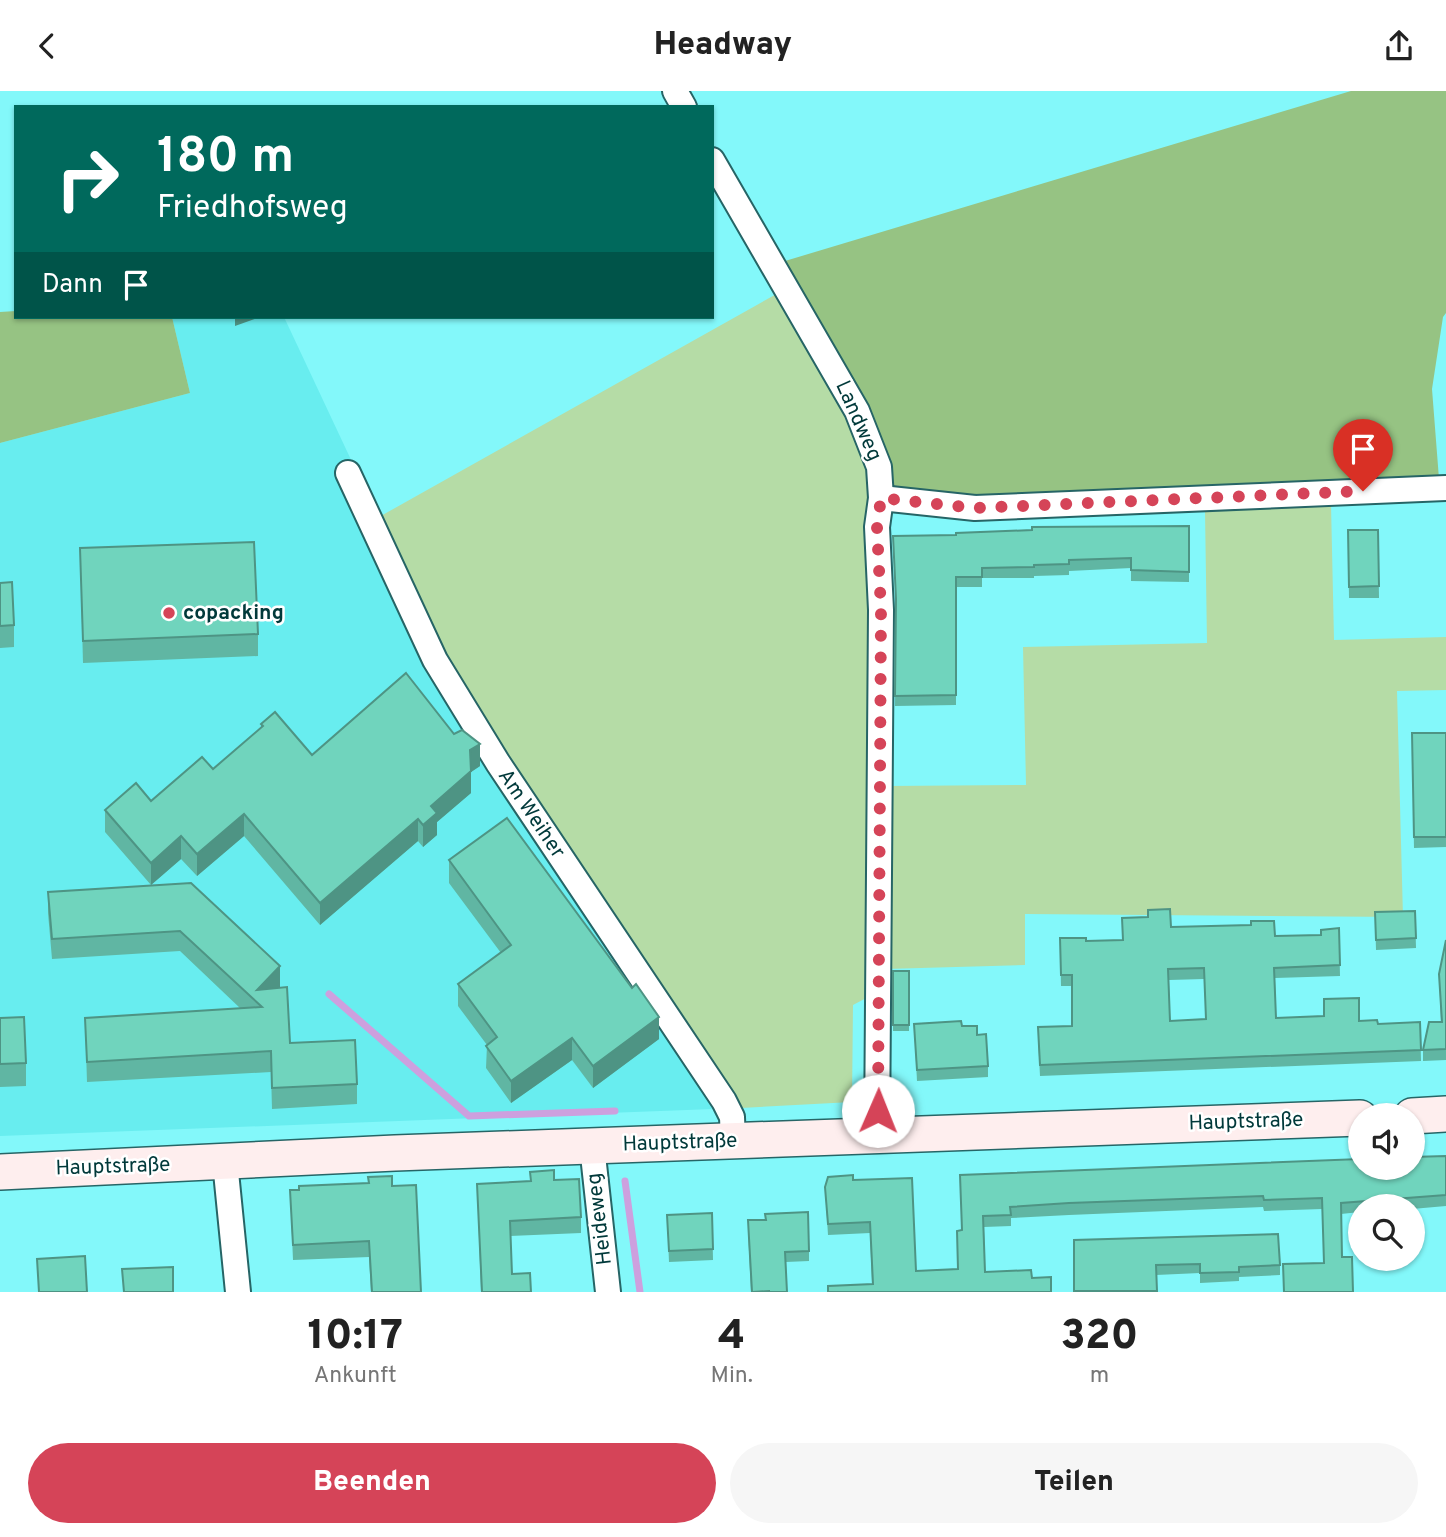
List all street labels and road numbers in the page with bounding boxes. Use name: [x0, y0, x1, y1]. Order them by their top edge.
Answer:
street label: Landweg: [828, 377, 888, 465]
street label: Am Weiher: [491, 764, 571, 864]
street label: Hauptstraße: [1188, 1107, 1304, 1137]
street label: Hauptstraße: [622, 1128, 738, 1158]
street label: Hauptstraße: [55, 1152, 171, 1182]
street label: Heideweg: [581, 1171, 619, 1267]

